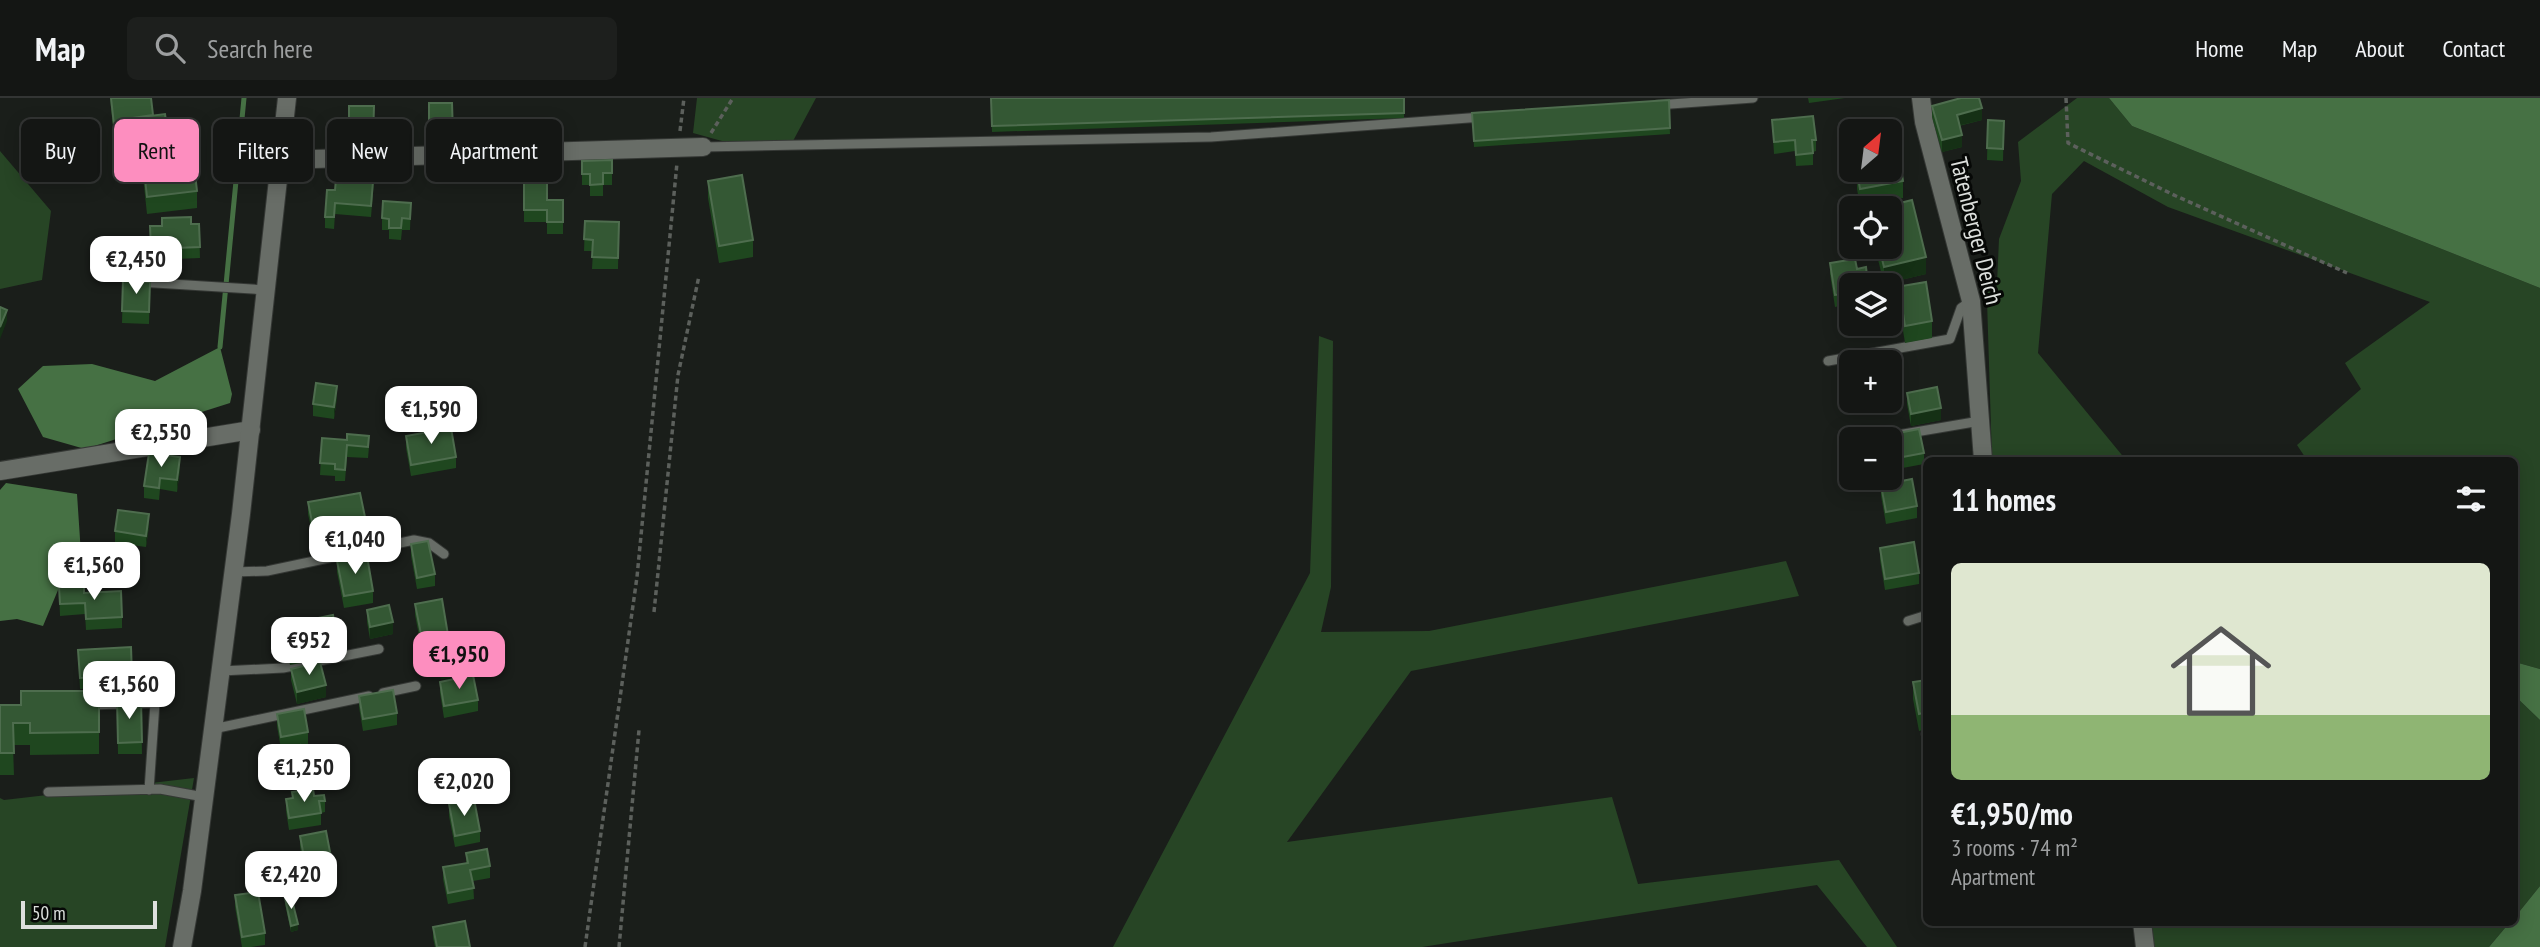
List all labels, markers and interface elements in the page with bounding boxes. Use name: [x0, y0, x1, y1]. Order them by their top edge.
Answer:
search box: [127, 17, 617, 80]
text: Map: [35, 27, 85, 70]
icon: search: [151, 29, 189, 67]
text: Search here: [207, 32, 313, 65]
text: Home: [2195, 33, 2244, 64]
text: Map: [2282, 33, 2317, 64]
text: About: [2355, 33, 2404, 64]
text: Contact: [2442, 33, 2505, 64]
chip: Buy: [21, 119, 100, 182]
chip: Rent: [114, 119, 199, 182]
chip: Filters: [213, 119, 313, 182]
chip: New: [327, 119, 412, 182]
chip: Apartment: [426, 119, 562, 182]
north arrow: [1839, 119, 1902, 182]
map controls: [1839, 119, 1902, 490]
street label: Tatenberger Deich: [1943, 154, 2010, 308]
button: locate: [1839, 196, 1902, 259]
pin: €2,450: [79, 236, 193, 296]
text: €2,450: [106, 244, 166, 273]
button: layers: [1839, 273, 1902, 336]
button: +: [1839, 350, 1902, 413]
pin: €1,590: [374, 386, 488, 446]
text: €1,590: [401, 394, 461, 423]
pin: €2,550: [104, 410, 218, 469]
text: €2,550: [131, 417, 191, 446]
button: −: [1839, 427, 1902, 490]
text: 11 homes: [1951, 480, 2056, 519]
icon: filters: [2452, 480, 2490, 518]
pin: €1,040: [298, 517, 412, 576]
text: €1,040: [325, 524, 385, 553]
pin: €1,560: [37, 542, 151, 602]
text: €1,560: [64, 550, 124, 579]
icon: home: [2158, 608, 2284, 734]
pin: €952: [268, 618, 350, 677]
text: €952: [287, 625, 331, 654]
pin: €1,950: [402, 632, 516, 691]
text: €1,950: [429, 639, 489, 668]
pin: €1,560: [72, 662, 186, 721]
text: €1,560: [99, 669, 159, 698]
pin: €1,250: [247, 744, 361, 804]
text: €1,250: [274, 752, 334, 781]
pin: €2,020: [407, 758, 521, 818]
text: €2,020: [434, 766, 494, 795]
text: €1,950/mo: [1951, 794, 2073, 833]
text: 3 rooms · 74 m²: [1951, 833, 2078, 862]
pin: €2,420: [234, 852, 348, 911]
text: €2,420: [261, 859, 321, 888]
text: Apartment: [1951, 862, 2035, 891]
scale bar: [21, 898, 158, 930]
text: 50 m: [32, 901, 66, 925]

